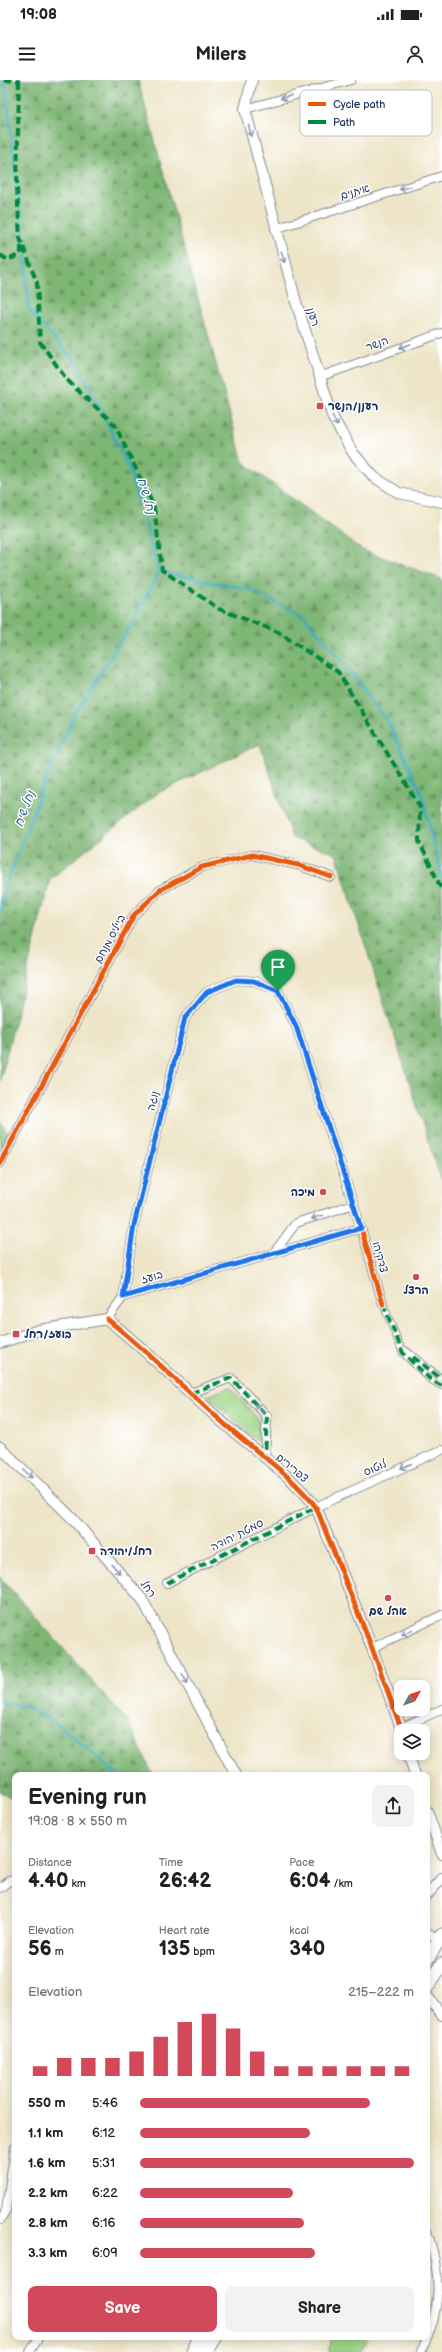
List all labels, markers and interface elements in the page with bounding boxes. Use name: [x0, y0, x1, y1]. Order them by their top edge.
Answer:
text: 19:08: [20, 5, 57, 24]
icon: menu: [16, 43, 38, 65]
icon: person: [404, 43, 426, 65]
text: Milers: [196, 44, 246, 65]
legend: [300, 90, 432, 136]
one-way arrow: [280, 94, 293, 102]
text: Cycle path: [333, 98, 385, 111]
text: Path: [333, 116, 355, 129]
one-way arrow: [247, 124, 255, 137]
street label: איתנים: [339, 181, 372, 203]
one-way arrow: [398, 185, 411, 192]
one-way arrow: [280, 250, 288, 263]
street label: רענן: [304, 306, 322, 328]
street label: הנשר: [364, 334, 390, 354]
one-way arrow: [399, 343, 412, 350]
place label: רענן/הנשר: [328, 400, 378, 413]
marker: רענן/הנשר: [315, 401, 325, 411]
one-way arrow: [332, 415, 339, 427]
water label: נחל שיח: [134, 476, 159, 517]
water label: נחל שיח: [12, 788, 39, 829]
street label: בייליס מנחם: [92, 912, 128, 966]
pin: [261, 950, 295, 991]
icon: arrive: [267, 956, 289, 978]
street label: נוגה: [144, 1090, 162, 1112]
place label: מיכה: [291, 1186, 315, 1199]
marker: מיכה: [318, 1187, 328, 1197]
one-way arrow: [311, 1213, 323, 1221]
street label: צדקיהו: [369, 1240, 391, 1274]
street label: בועז: [140, 1268, 164, 1286]
marker: הרצל: [411, 1272, 421, 1282]
place label: הרצל: [403, 1284, 429, 1297]
place label: בועז/רחל: [24, 1328, 72, 1341]
marker: בועז/רחל: [11, 1329, 21, 1339]
one-way arrow: [254, 1403, 264, 1413]
street label: צפרירים: [273, 1451, 311, 1485]
street label: לוטוס: [361, 1457, 389, 1479]
one-way arrow: [401, 1463, 413, 1470]
one-way arrow: [23, 1469, 33, 1479]
street label: סמטת יהודה: [208, 1516, 266, 1554]
place label: רחל/יהודה: [100, 1545, 152, 1558]
marker: רחל/יהודה: [87, 1546, 97, 1556]
one-way arrow: [112, 1564, 121, 1575]
street label: רחל: [137, 1578, 159, 1600]
marker: אהל שם: [383, 1593, 393, 1603]
place label: אהל שם: [369, 1605, 407, 1618]
one-way arrow: [402, 1629, 414, 1636]
one-way arrow: [182, 1673, 189, 1685]
north arrow: [394, 1680, 430, 1716]
map controls: [394, 1680, 430, 1760]
button: layers: [394, 1724, 430, 1760]
text: Evening run: [28, 1784, 147, 1811]
button: share: [372, 1785, 414, 1827]
text: 19:08 · 8 × 550 m: [28, 1813, 127, 1829]
text: Distance: [28, 1856, 72, 1869]
text: Time: [159, 1856, 183, 1869]
text: Pace: [289, 1856, 314, 1869]
text: 4.40: [28, 1869, 68, 1893]
text: 26:42: [159, 1869, 211, 1893]
text: 6:04: [289, 1869, 331, 1893]
text: km: [68, 1877, 86, 1890]
text: /km: [331, 1877, 353, 1890]
text: Elevation: [28, 1924, 74, 1937]
text: Heart rate: [159, 1924, 209, 1937]
text: kcal: [289, 1924, 309, 1937]
text: 56: [28, 1937, 52, 1961]
text: 135: [159, 1937, 190, 1961]
text: 340: [289, 1937, 325, 1961]
text: m: [52, 1945, 64, 1958]
text: bpm: [190, 1945, 215, 1958]
text: Elevation: [28, 1984, 82, 2000]
text: 215–222 m: [348, 1984, 414, 2000]
text: 550 m: [28, 2095, 66, 2111]
text: 5:46: [92, 2095, 118, 2111]
text: 1.1 km: [28, 2125, 63, 2141]
text: 6:12: [92, 2125, 115, 2141]
text: 1.6 km: [28, 2155, 66, 2171]
text: 5:31: [92, 2155, 115, 2171]
text: 2.2 km: [28, 2185, 68, 2201]
text: 6:22: [92, 2185, 118, 2201]
text: 2.8 km: [28, 2215, 68, 2231]
text: 6:16: [92, 2215, 116, 2231]
text: 3.3 km: [28, 2245, 67, 2261]
text: 6:09: [92, 2245, 118, 2261]
button: Save: [28, 2286, 217, 2332]
button: Share: [225, 2286, 414, 2332]

